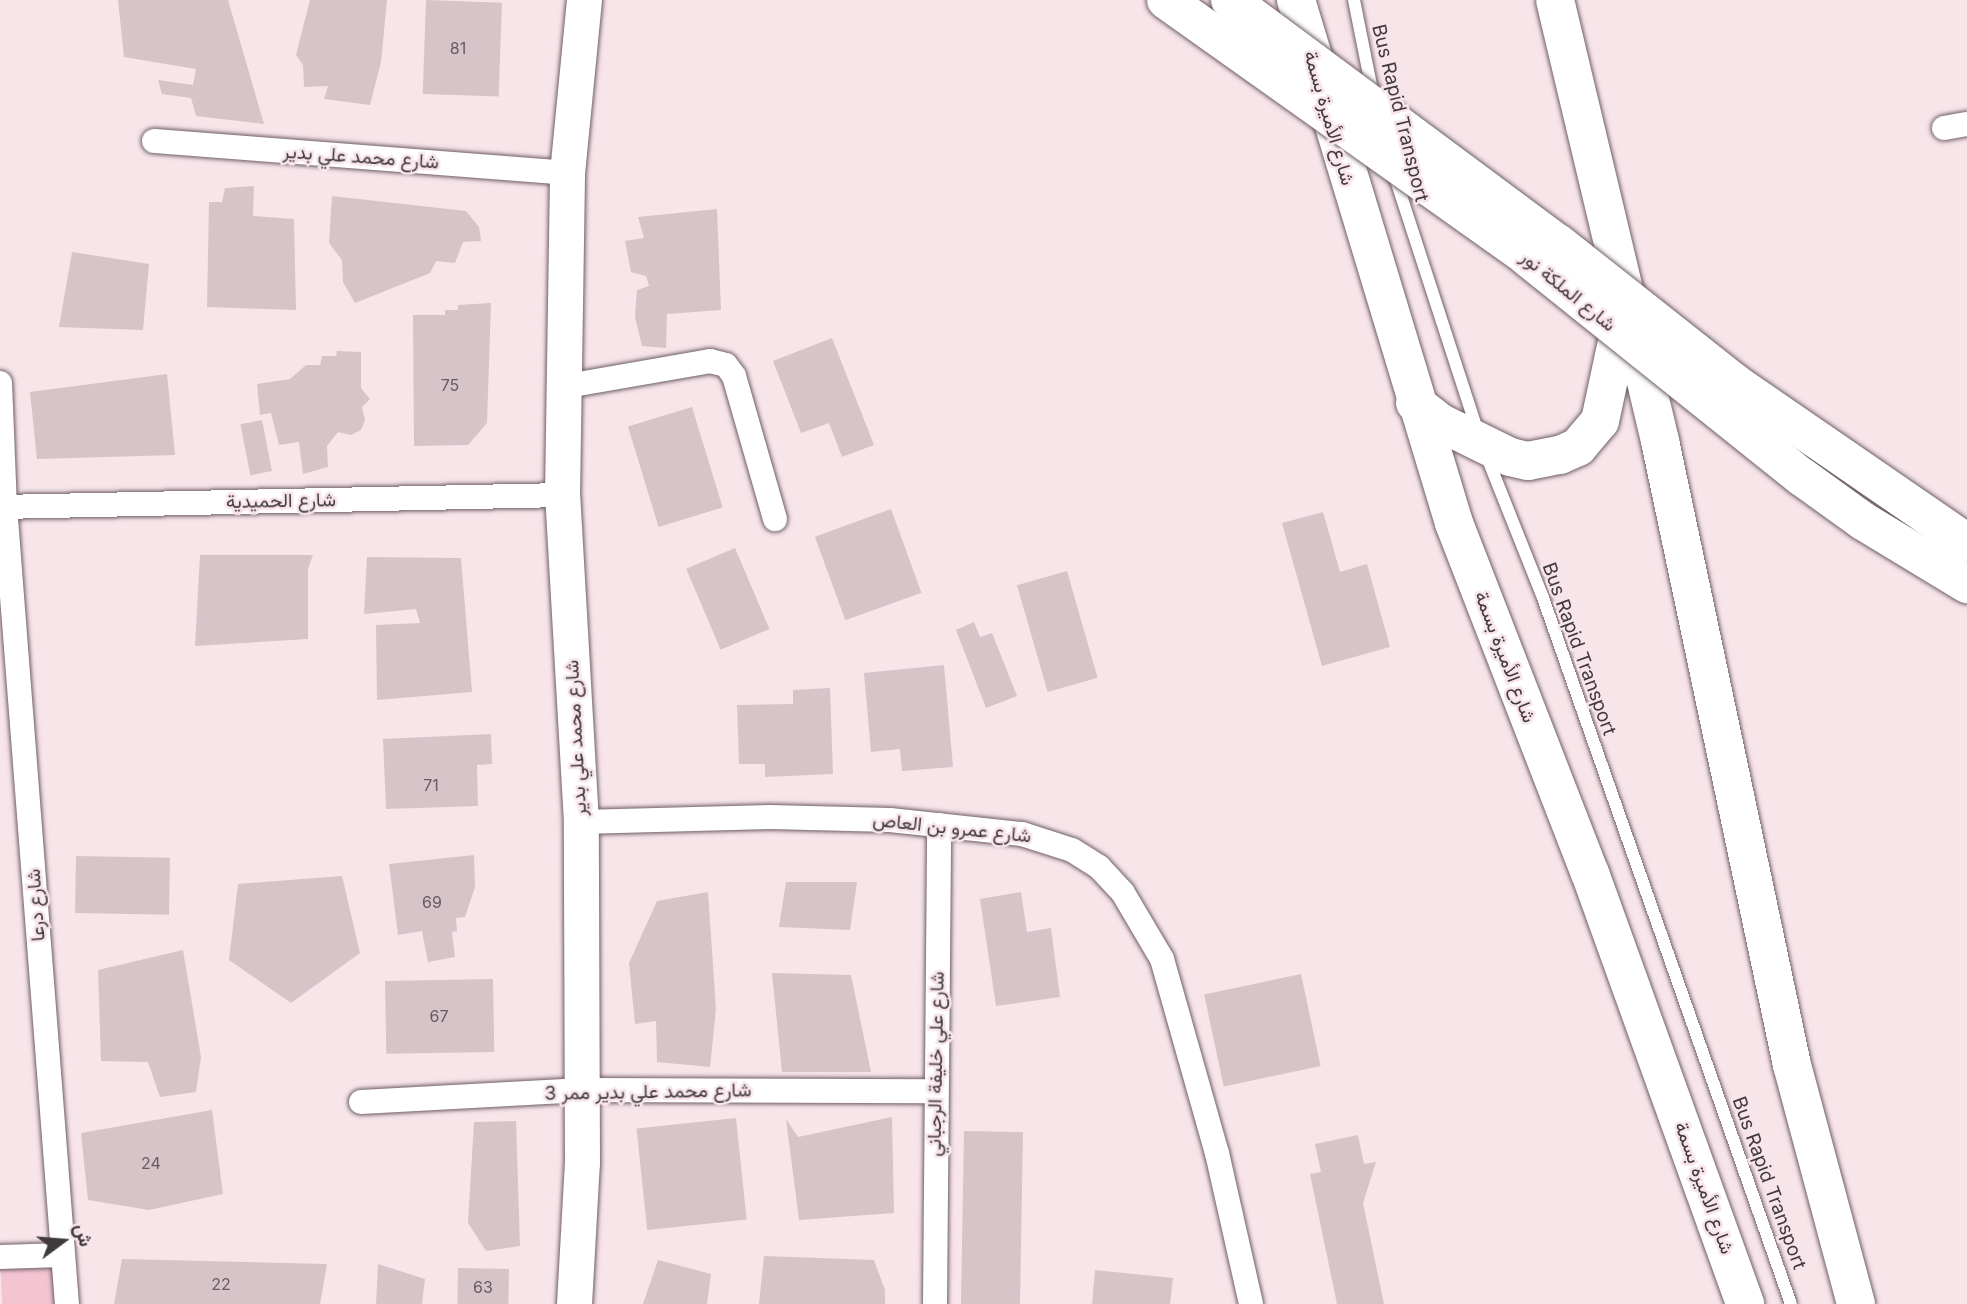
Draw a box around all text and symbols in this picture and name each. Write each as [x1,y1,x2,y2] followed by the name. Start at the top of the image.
[1367,22,1433,204] street label: Bus Rapid Transport
[450,38,466,58] house number: 81
[1299,48,1359,188] street label: شارع الأميرة بسمة
[282,140,440,174] street label: شارع محمد علي بدير
[1516,246,1620,336] street label: شارع الملكة نور
[441,375,459,395] house number: 75
[226,489,336,513] street label: شارع الحميدية
[1537,560,1621,738] street label: Bus Rapid Transport
[1469,588,1541,726] street label: شارع الأميرة بسمة
[561,659,591,817] street label: شارع محمد علي بدير
[423,775,439,795] house number: 71
[872,808,1032,848] street label: شارع عمرو بن العاص
[22,868,50,942] street label: شارع درعا
[422,892,442,912] house number: 69
[923,971,949,1157] street label: شارع علي خليفة الرجباني
[430,1006,448,1026] house number: 67
[544,1079,752,1105] street label: شارع محمد علي بدير ممر 3
[1727,1094,1811,1272] street label: Bus Rapid Transport
[1670,1119,1738,1257] street label: شارع الأميرة بسمة
[141,1153,161,1173] house number: 24
[28,1206,98,1276] north arrow
[69,1221,98,1249] text: ش
[211,1274,231,1294] house number: 22
[473,1277,493,1297] house number: 63

